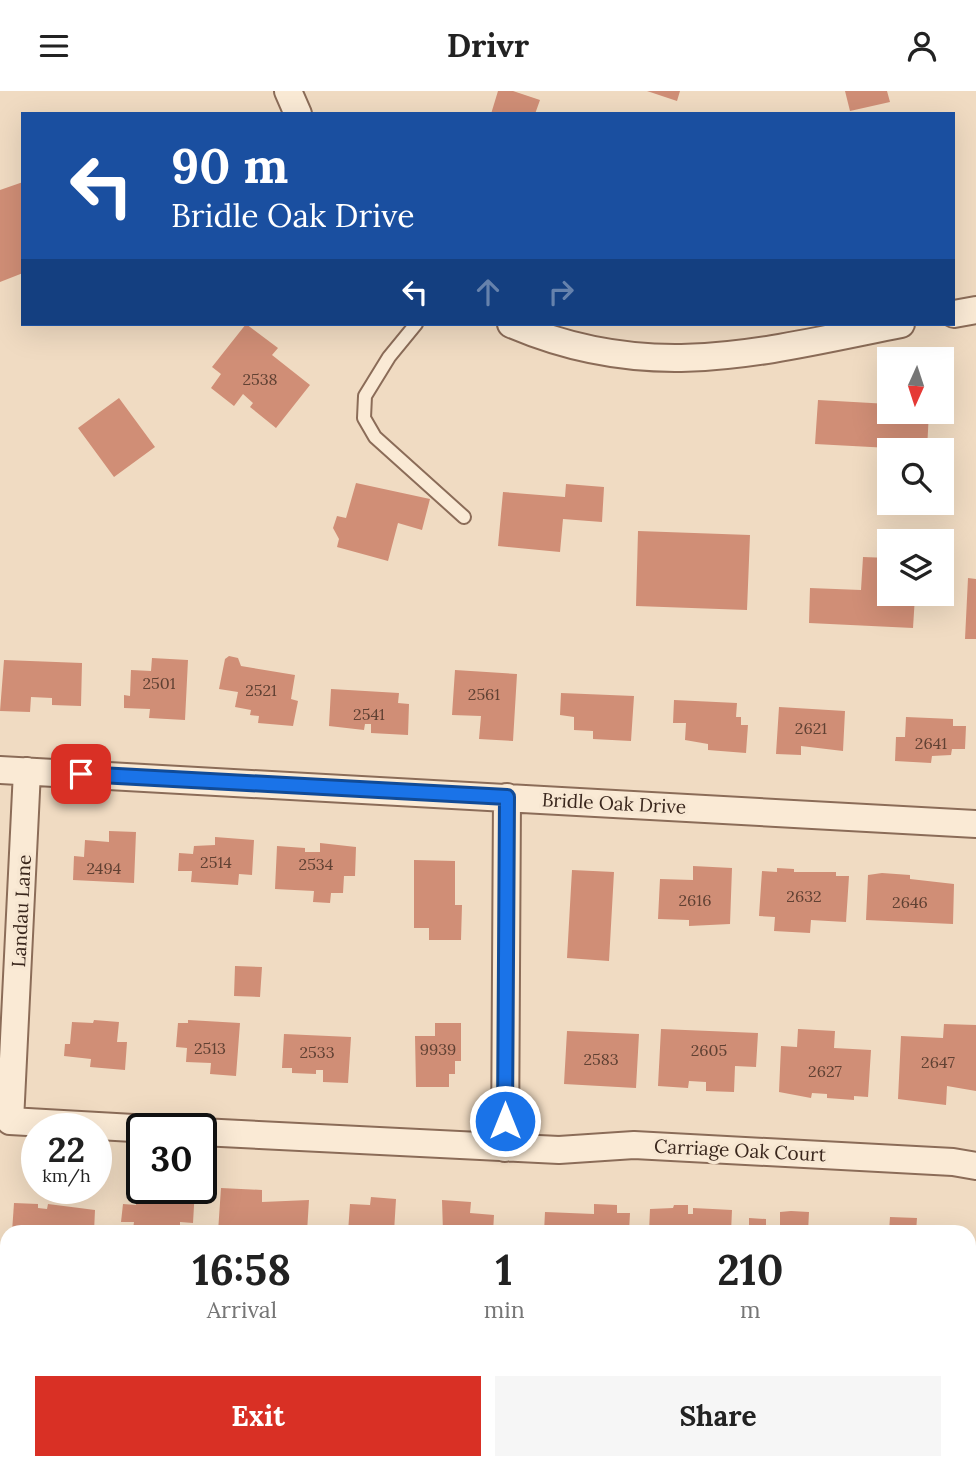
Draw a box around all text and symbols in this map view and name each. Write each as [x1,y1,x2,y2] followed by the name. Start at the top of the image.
[447,25,529,66] text: Drivr
[35,27,73,65] icon: menu
[903,27,941,65] icon: person
[171,134,288,196] text: 90 m
[56,140,147,231] icon: left
[171,195,415,236] text: Bridle Oak Drive
[396,273,434,311] icon: left
[469,273,507,311] icon: ahead
[542,273,580,311] icon: right
[877,347,954,423] north arrow
[877,347,954,606] map controls
[242,369,278,389] house number: 2538
[877,438,954,515] button: search
[877,529,954,606] button: layers
[142,673,176,693] house number: 2501
[245,680,277,700] house number: 2521
[468,684,500,704] house number: 2561
[353,704,385,724] house number: 2541
[795,718,827,738] house number: 2621
[915,733,947,753] house number: 2641
[51,744,111,804] pin
[62,755,100,793] icon: arrive
[541,787,687,819] street label: Bridle Oak Drive
[200,852,232,872] house number: 2514
[6,854,36,968] street label: Landau Lane
[299,854,334,874] house number: 2534
[87,858,122,878] house number: 2494
[786,886,822,906] house number: 2632
[679,890,711,910] house number: 2616
[892,892,928,912] house number: 2646
[194,1038,226,1058] house number: 2513
[420,1039,456,1059] house number: 9939
[691,1040,727,1060] house number: 2605
[299,1042,335,1062] house number: 2533
[583,1049,619,1069] house number: 2583
[921,1052,956,1072] house number: 2647
[808,1061,843,1081] house number: 2627
[468,1084,542,1158] position arrow
[126,1113,217,1204] speed limit sign: 30
[48,1127,85,1172] text: 22
[654,1134,827,1167] street label: Carriage Oak Court
[42,1164,91,1187] text: km/h
[193,1243,291,1297] text: 16:58
[496,1243,513,1297] text: 1
[717,1243,783,1297] text: 210
[207,1295,277,1324] text: Arrival
[484,1295,525,1324] text: min
[740,1295,761,1324] text: m
[35,1376,481,1456] button: Exit
[495,1376,941,1456] button: Share

